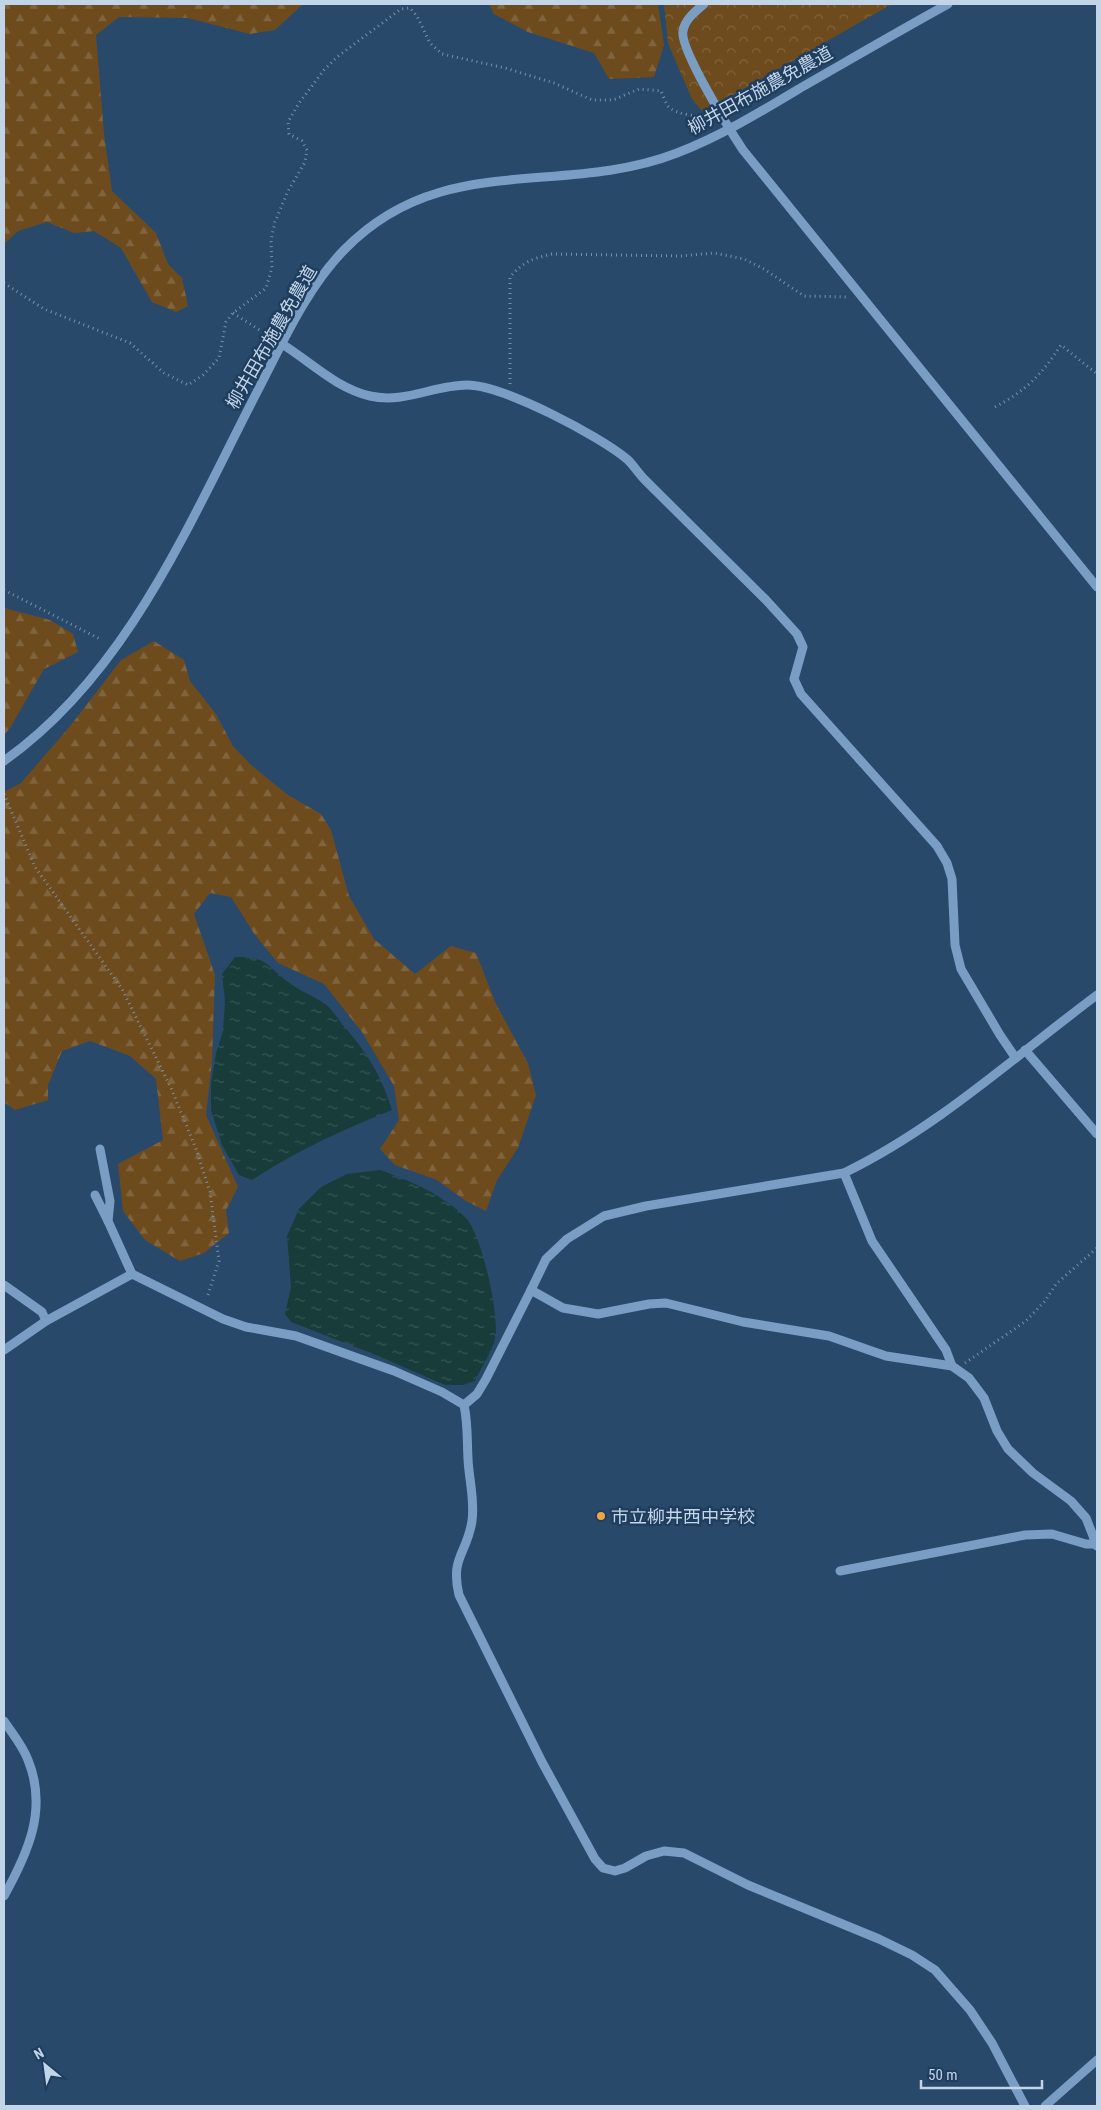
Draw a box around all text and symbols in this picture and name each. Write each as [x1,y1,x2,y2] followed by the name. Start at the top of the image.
[684,42,836,138] street label: 柳井田布施農免農道
[221,262,321,412] street label: 柳井田布施農免農道
[611,1506,755,1527] place label: 市立柳井西中学校
[595,1510,607,1522] marker: 市立柳井西中学校
[20,2040,70,2090] north arrow
[31,2045,46,2063] text: N
[921,2058,1042,2090] scale bar
[928,2066,958,2084] text: 50 m

